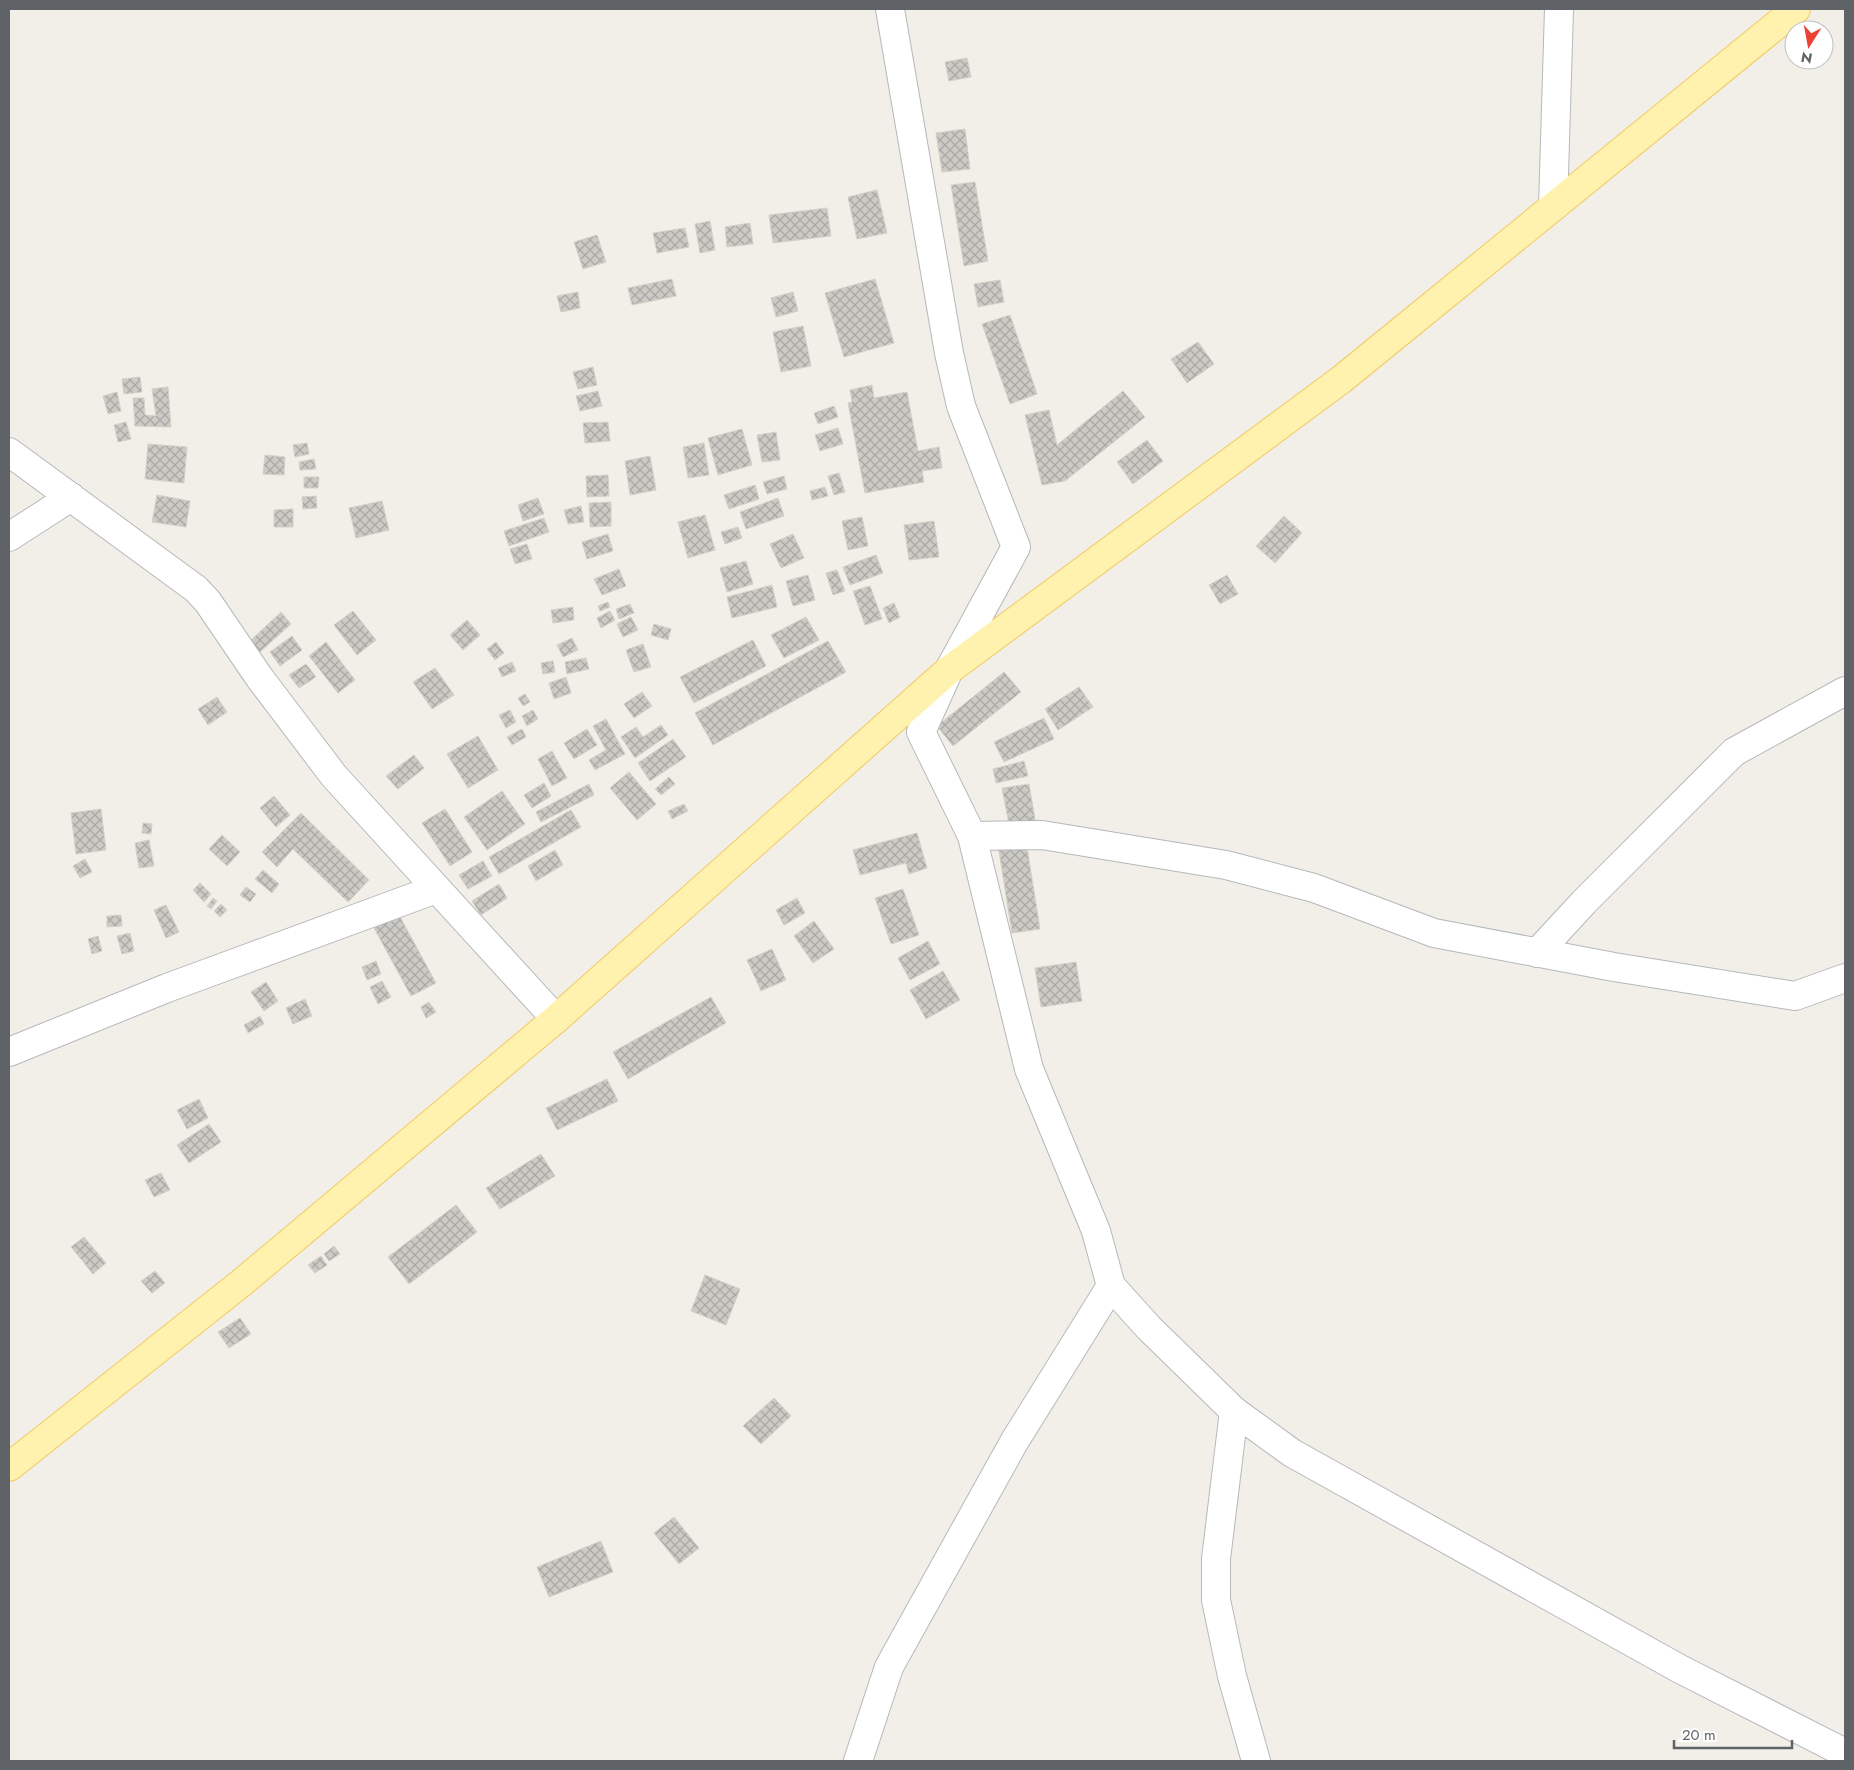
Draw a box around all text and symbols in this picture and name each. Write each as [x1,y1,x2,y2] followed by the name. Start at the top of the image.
[1784,20,1834,70] north arrow
[1799,47,1814,69] text: N
[1674,1718,1792,1750] scale bar
[1682,1724,1716,1746] text: 20 m

